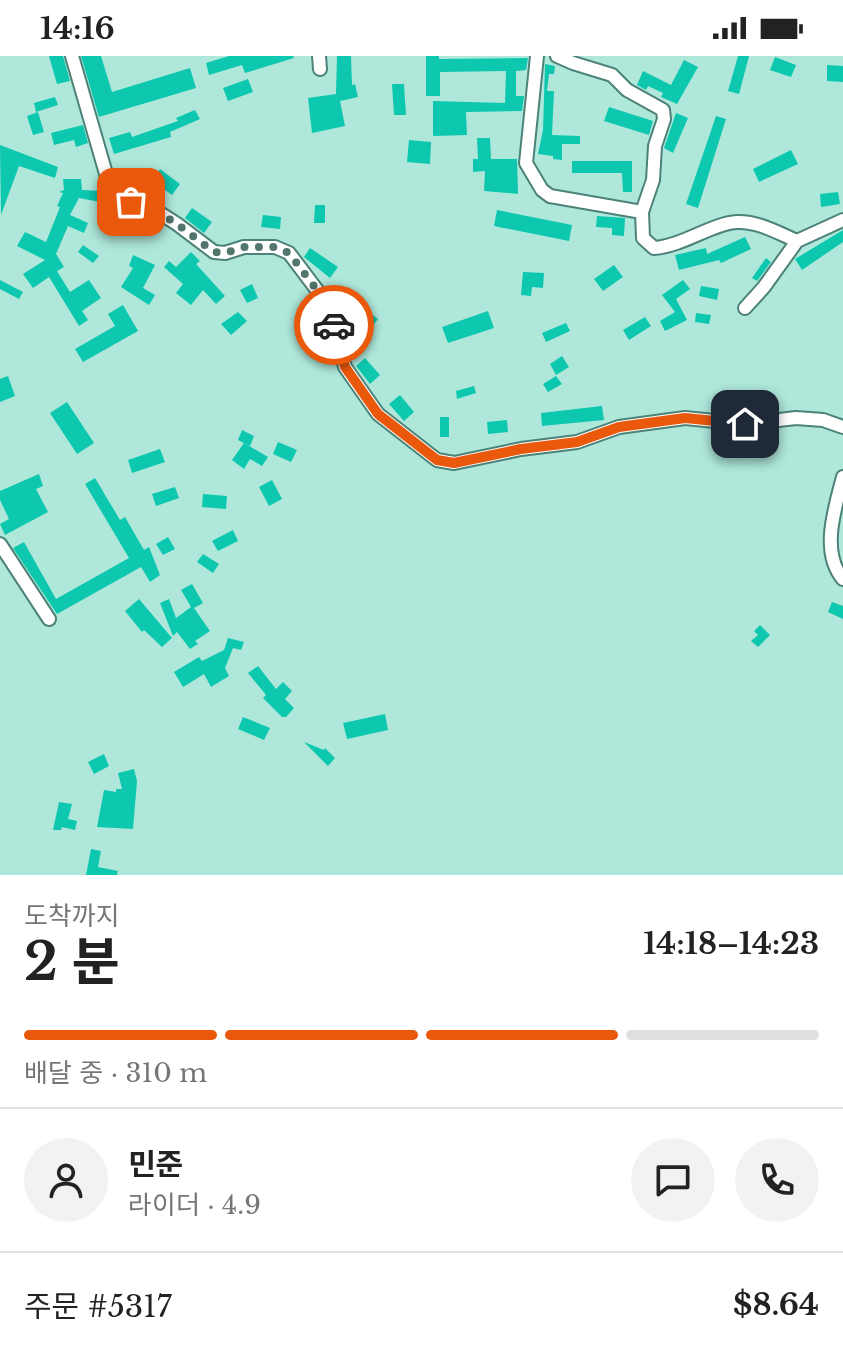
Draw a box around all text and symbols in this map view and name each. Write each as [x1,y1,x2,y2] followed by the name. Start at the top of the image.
[40,10,115,47] text: 14:16
[97,168,165,236] pin
[109,180,153,224] icon: bag
[294,285,374,365] courier
[312,303,356,347] icon: car
[711,390,779,458] pin
[723,402,767,446] icon: home
[24,900,120,932] text: 도착까지
[643,925,819,962] text: 14:18–14:23
[24,930,120,994] text: 2 분
[24,1057,207,1089] text: 배달 중 · 310 m
[24,1138,108,1222] button: person
[631,1138,715,1222] button: chat
[735,1138,819,1222] button: phone
[128,1146,183,1183] text: 민준
[128,1189,261,1221] text: 라이더 · 4.9
[733,1286,819,1323] text: $8.64
[24,1288,172,1325] text: 주문 #5317

